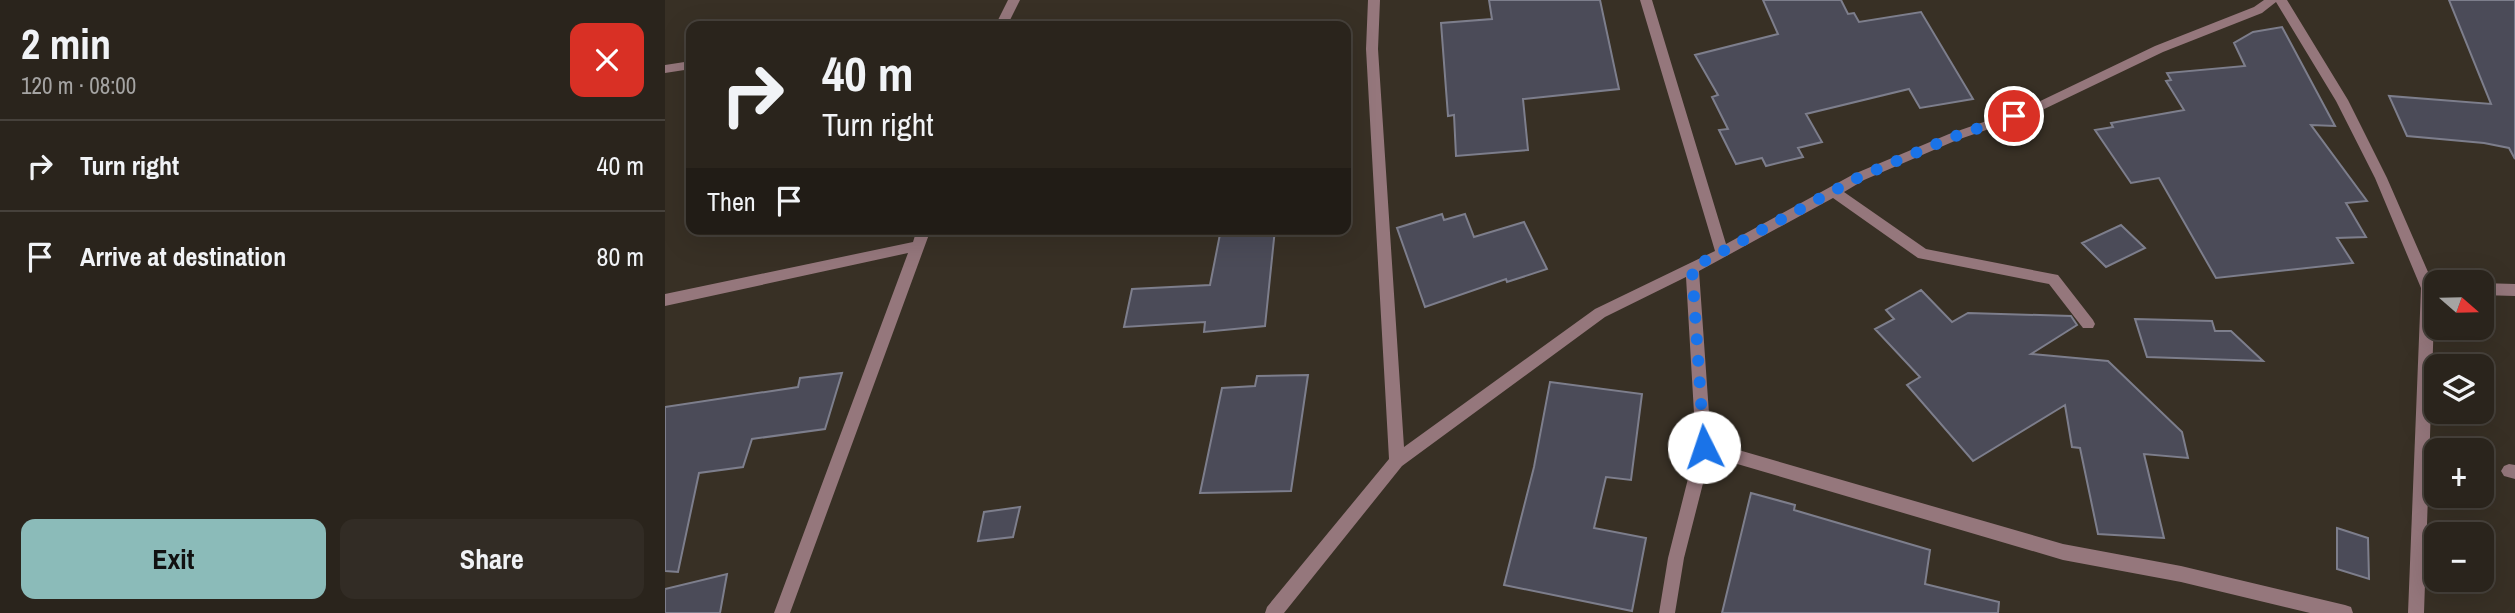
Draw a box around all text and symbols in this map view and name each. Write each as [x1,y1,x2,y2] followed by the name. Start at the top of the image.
[21,16,111,72] text: 2 min
[570,23,644,97] button: close
[822,40,914,106] text: 40 m
[707,49,798,140] icon: right
[21,70,136,101] text: 120 m · 08:00
[1984,86,2044,146] pin
[1995,97,2033,135] icon: arrive
[822,103,934,146] text: Turn right
[21,147,59,185] icon: right
[80,148,179,183] text: Turn right
[597,148,644,183] text: 40 m
[770,182,808,220] icon: arrive
[707,184,756,219] text: Then
[21,238,59,276] icon: arrive
[80,239,286,274] text: Arrive at destination
[597,239,644,274] text: 80 m
[2424,270,2494,340] north arrow
[2424,270,2494,592] map controls
[2424,354,2494,424] button: layers
[1667,410,1741,484] position arrow
[2424,438,2494,508] button: +
[21,519,326,599] button: Exit
[340,519,644,599] button: Share
[2424,522,2494,592] button: −

